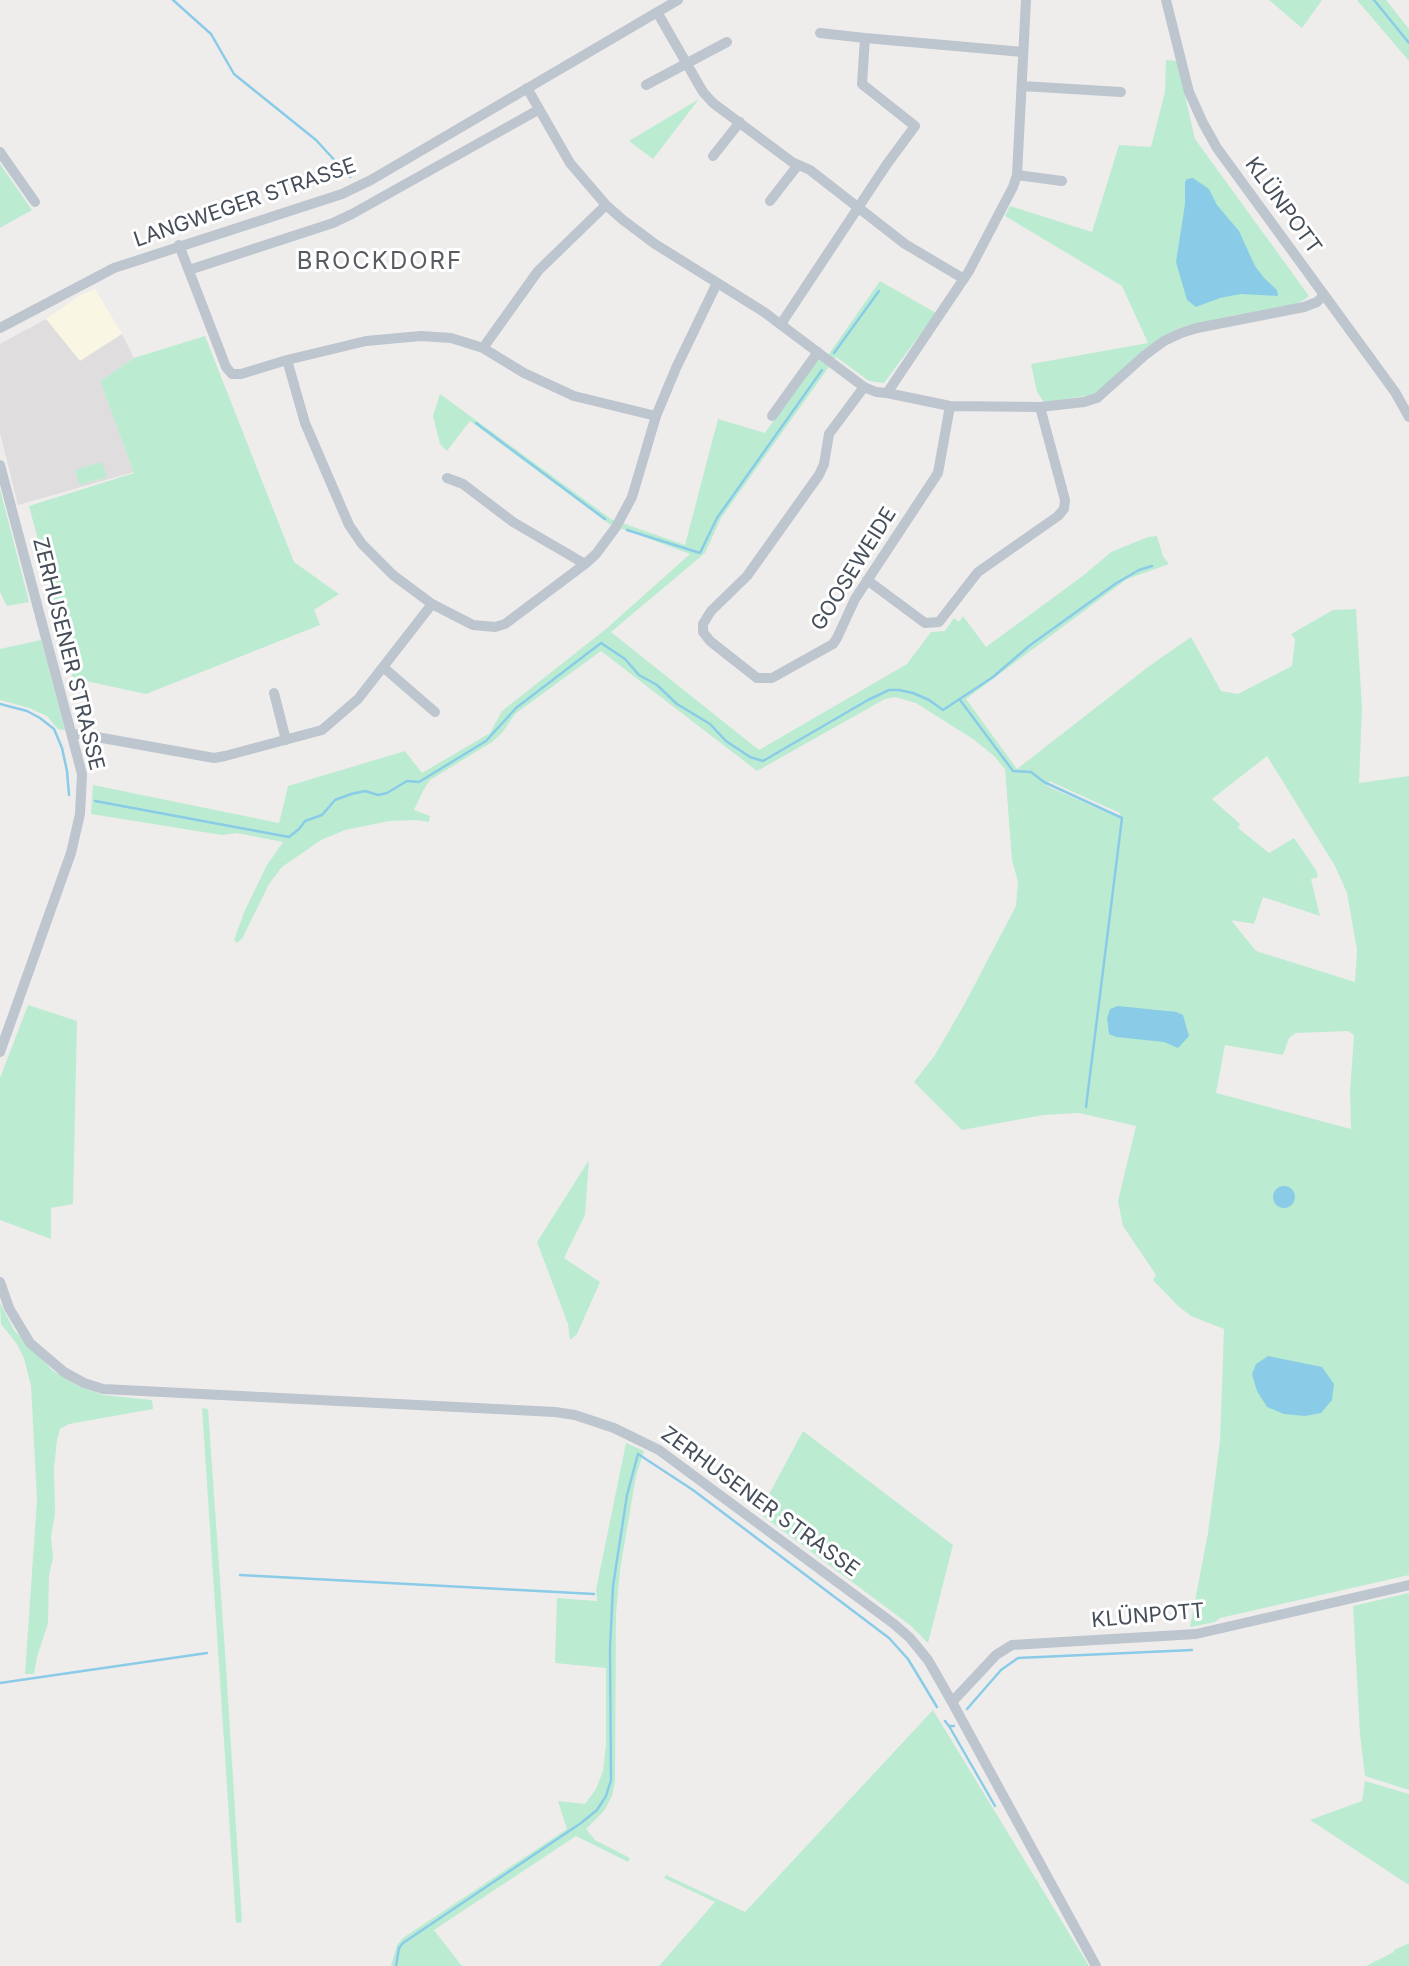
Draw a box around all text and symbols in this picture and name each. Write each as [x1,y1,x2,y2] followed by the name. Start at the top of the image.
[131,153,359,253] street label: LANGWEGER STRASSE
[1239,153,1327,259] street label: KLÜNPOTT
[298,248,462,276] district label: BROCKDORF
[806,503,902,635] street label: GOOSEWEIDE
[27,535,109,773] street label: ZERHUSENER STRASSE
[656,1422,864,1582] street label: ZERHUSENER STRASSE
[1090,1599,1206,1633] street label: KLÜNPOTT

